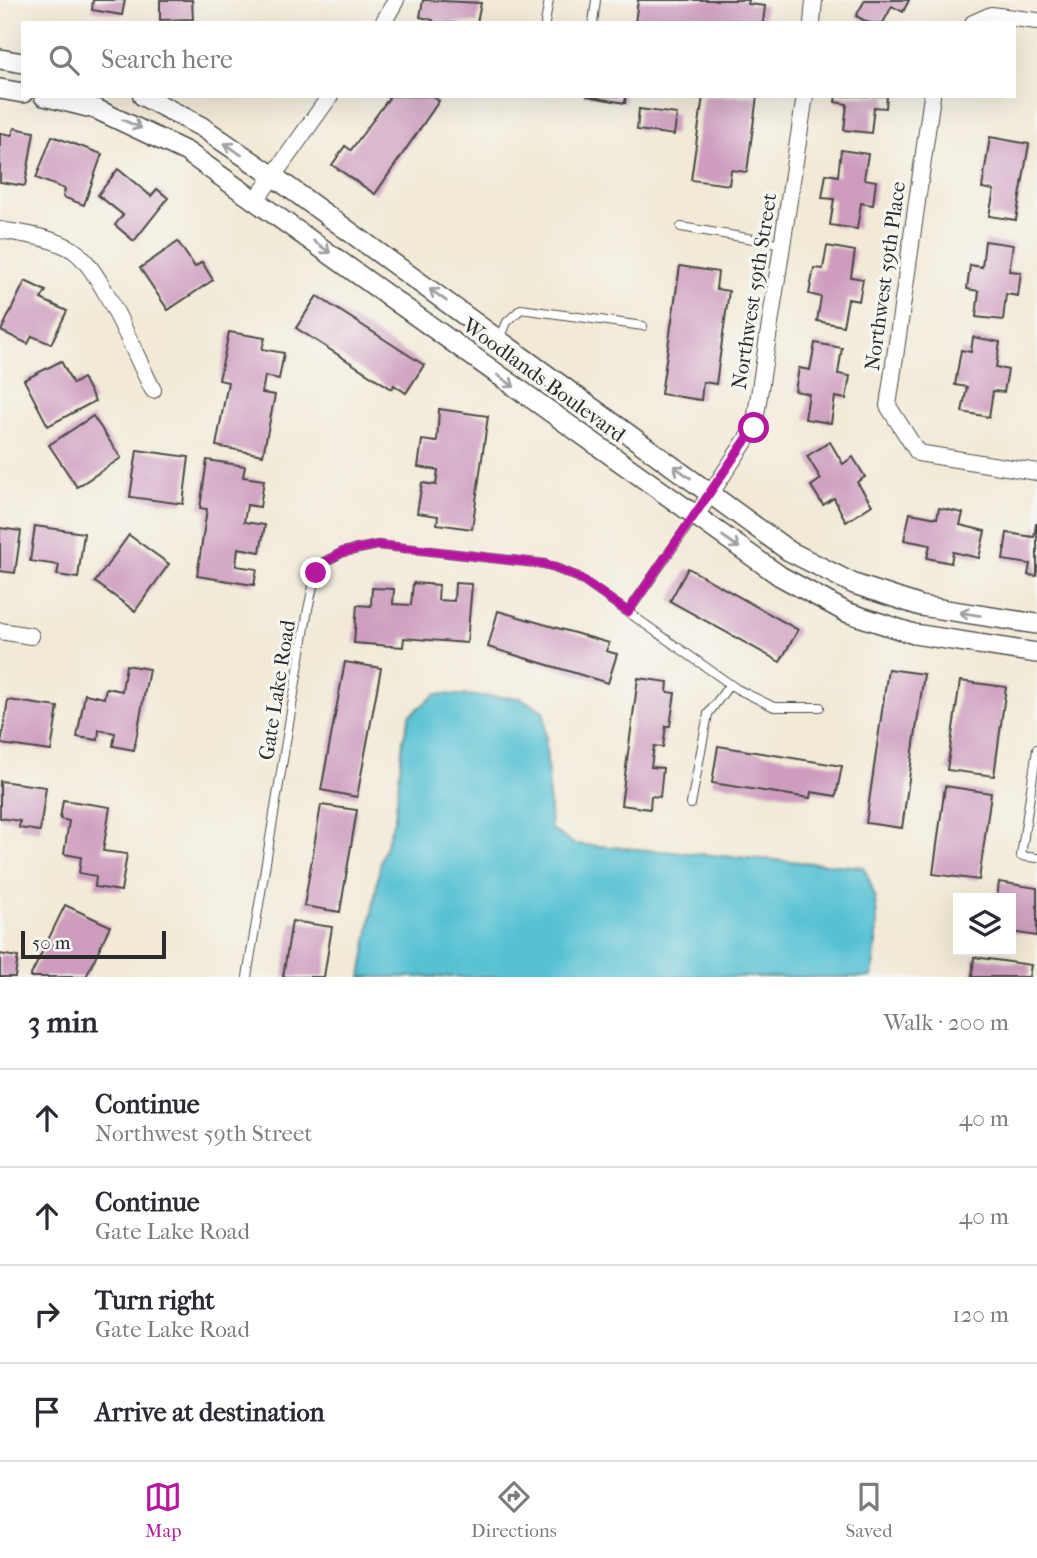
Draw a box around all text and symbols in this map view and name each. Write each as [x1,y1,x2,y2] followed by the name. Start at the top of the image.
[21,21,1016,98] search box
[45,41,83,79] icon: search
[101,44,233,75] text: Search here
[121,118,142,131] one-way arrow
[224,142,243,156] one-way arrow
[860,180,910,372] street label: Northwest 59th Place
[727,191,781,391] street label: Northwest 59th Street
[312,240,331,254] one-way arrow
[429,288,448,303] one-way arrow
[457,312,630,447] street label: Woodlands Boulevard
[497,373,515,388] one-way arrow
[738,412,769,443] route start
[673,465,692,479] one-way arrow
[721,535,740,549] one-way arrow
[300,557,331,588] route end
[959,607,981,620] one-way arrow
[254,618,300,762] street label: Gate Lake Road
[953,893,1016,956] map controls
[953,893,1016,956] button: layers
[21,928,166,960] scale bar
[32,932,71,954] text: 50 m
[28,1005,98,1040] text: 3 min
[883,1009,1009,1036] text: Walk · 200 m
[95,1089,200,1120] text: Continue
[28,1099,66,1137] icon: ahead
[959,1105,1009,1132] text: 40 m
[95,1120,313,1147] text: Northwest 59th Street
[95,1187,200,1218] text: Continue
[28,1197,66,1235] icon: ahead
[959,1203,1009,1230] text: 40 m
[95,1218,250,1245] text: Gate Lake Road
[95,1285,215,1316] text: Turn right
[28,1295,66,1333] icon: right
[952,1301,1009,1328] text: 120 m
[95,1316,250,1343] text: Gate Lake Road
[28,1393,66,1431] icon: arrive
[95,1397,325,1428] text: Arrive at destination
[144,1478,182,1542] tab: Map
[471,1478,557,1542] tab: Directions
[845,1478,893,1542] tab: Saved

